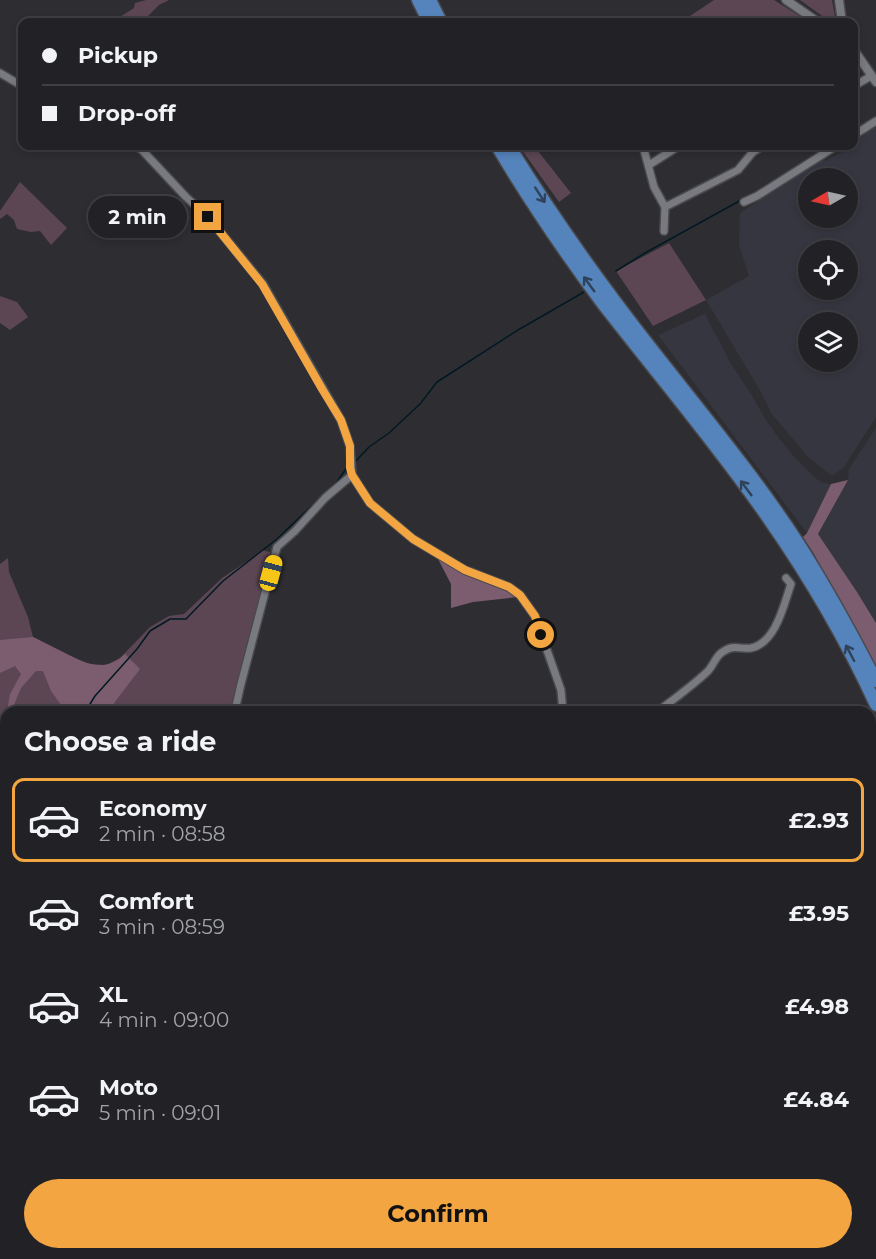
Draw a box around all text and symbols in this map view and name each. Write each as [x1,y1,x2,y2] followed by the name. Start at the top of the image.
[78,42,158,69] text: Pickup
[78,100,176,127] text: Drop-off
[798,168,858,228] north arrow
[798,168,858,372] map controls
[535,186,547,203] one-way arrow
[88,196,187,238] callout: 2 min
[194,203,221,230] route end
[108,205,167,229] text: 2 min
[798,240,858,300] button: locate
[583,276,595,292] one-way arrow
[798,312,858,372] button: layers
[740,481,752,497] one-way arrow
[258,553,284,593] car
[527,621,554,648] route start
[844,645,856,662] one-way arrow
[24,725,216,758] text: Choose a ride
[27,793,81,847] icon: car
[99,795,207,822] text: Economy
[789,807,849,834] text: £2.93
[99,822,226,846] text: 2 min · 08:58
[27,886,81,940] icon: car
[99,888,194,915] text: Comfort
[789,900,849,927] text: £3.95
[99,915,225,939] text: 3 min · 08:59
[27,979,81,1033] icon: car
[99,981,128,1008] text: XL
[785,993,849,1020] text: £4.98
[99,1008,229,1032] text: 4 min · 09:00
[27,1072,81,1126] icon: car
[99,1074,158,1101] text: Moto
[784,1086,849,1113] text: £4.84
[99,1101,221,1125] text: 5 min · 09:01
[24,1179,852,1248] button: Confirm

